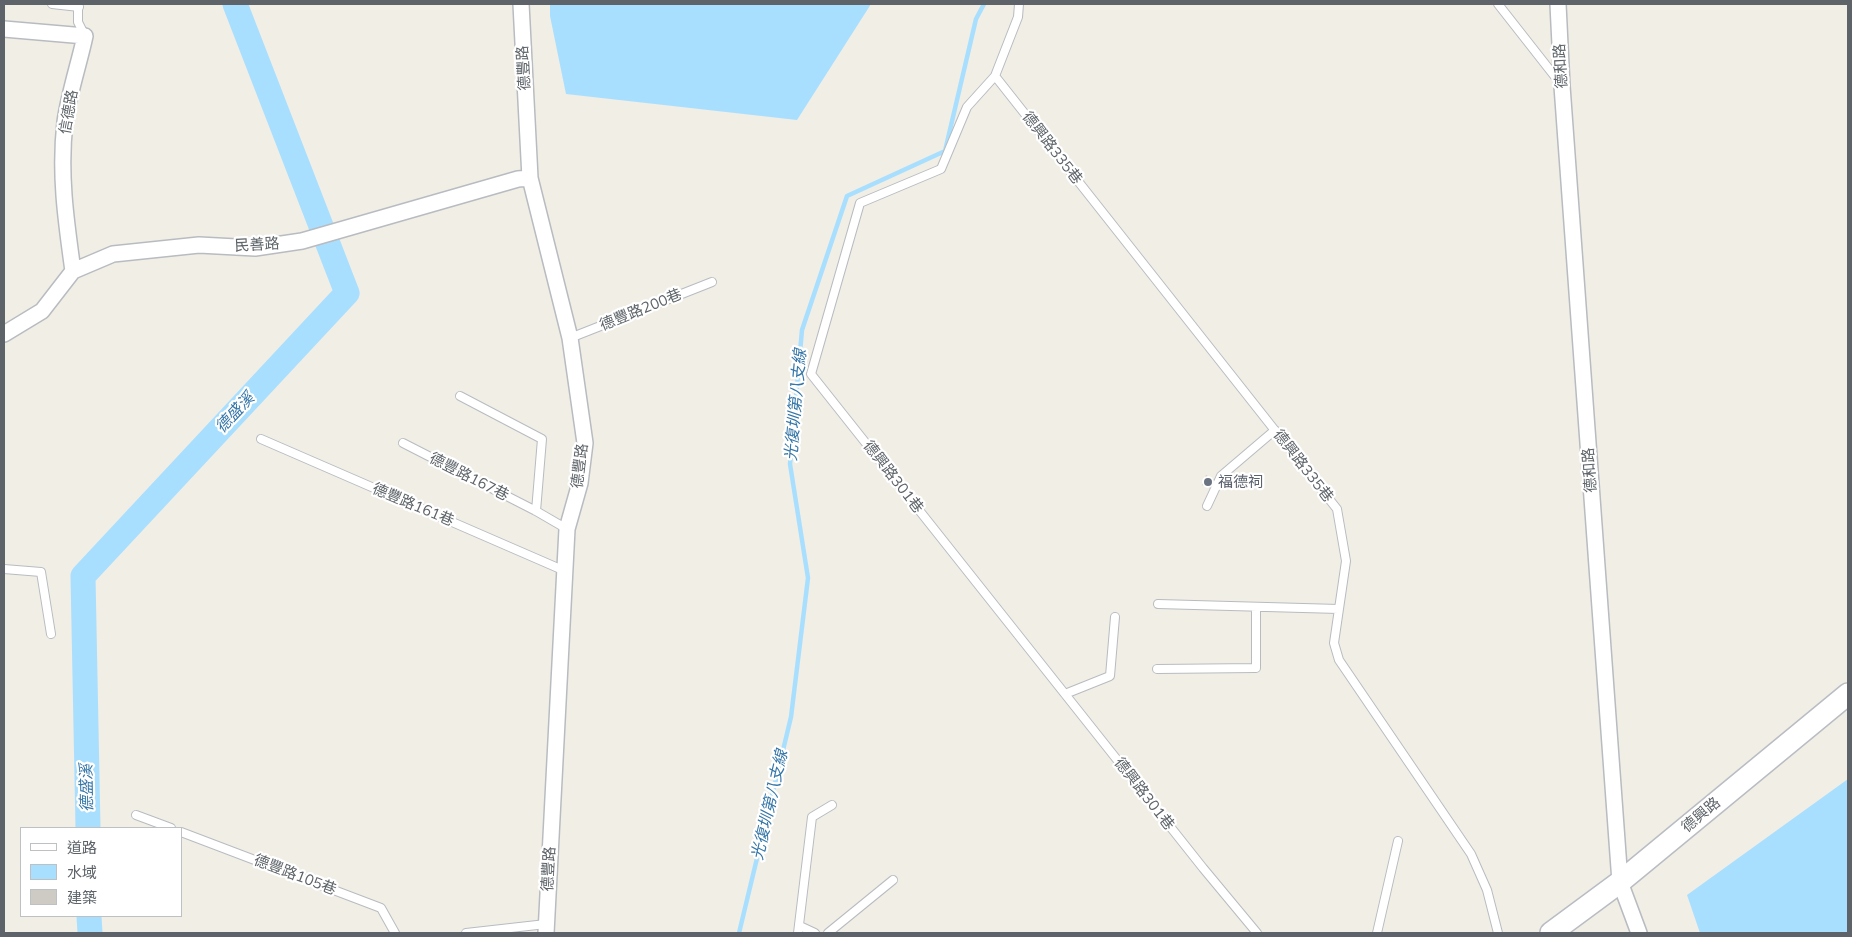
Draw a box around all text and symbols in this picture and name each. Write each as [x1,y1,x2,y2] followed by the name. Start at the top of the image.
[1551,43,1571,89] street label: 德和路
[514,45,534,91] street label: 德豐路
[56,88,82,136] street label: 信德路
[1018,108,1086,188] street label: 德興路335巷
[234,235,280,255] street label: 民善路
[597,285,685,335] street label: 德豐路200巷
[782,348,810,462] water label: 光復圳第八支線
[212,389,258,437] water label: 德盛溪
[1269,426,1337,506] street label: 德興路335巷
[859,437,927,517] street label: 德興路301巷
[568,443,592,489] street label: 德豐路
[1579,447,1601,493] street label: 德和路
[426,449,512,505] street label: 德豐路167巷
[1218,473,1263,491] place label: 福德祠
[1202,476,1214,488] marker: 福德祠
[369,480,457,530] street label: 德豐路161巷
[748,748,792,862] water label: 光復圳第八支線
[1110,754,1178,834] street label: 德興路301巷
[77,764,97,812] water label: 德盛溪
[1678,794,1724,836] street label: 德興路
[20,827,182,917] legend
[67,838,97,857] text: 道路
[539,846,559,892] street label: 德豐路
[251,851,339,899] street label: 德豐路105巷
[67,863,97,882] text: 水域
[67,888,97,907] text: 建築

